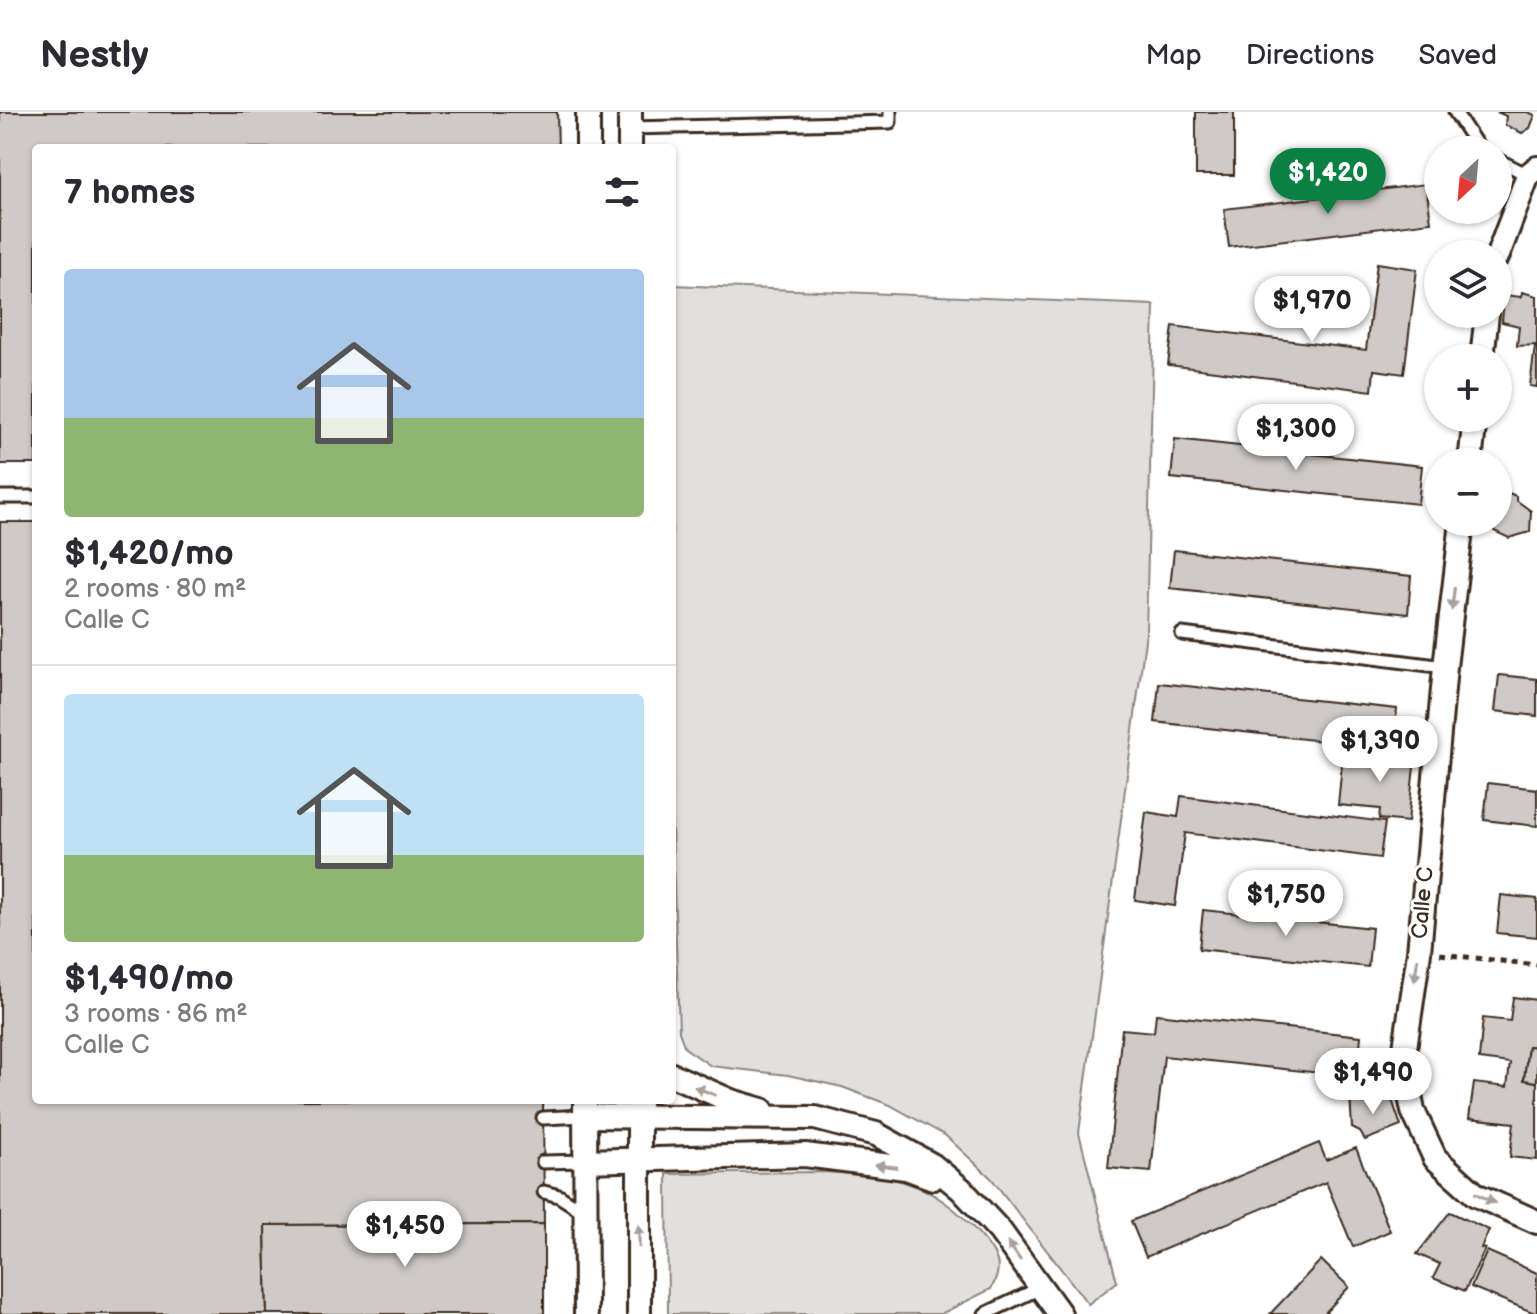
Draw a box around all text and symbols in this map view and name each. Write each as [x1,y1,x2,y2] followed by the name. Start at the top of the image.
[40,33,149,78] text: Nestly
[1145,39,1202,72] text: Map
[1246,39,1374,72] text: Directions
[1418,39,1497,72] text: Saved
[1424,136,1512,224] north arrow
[1424,136,1512,536] map controls
[1263,148,1393,216] pin: $1,420
[1288,158,1368,189] text: $1,420
[600,170,644,214] icon: filters
[64,172,195,213] text: 7 homes
[1424,240,1512,328] button: layers
[1247,276,1377,344] pin: $1,970
[1272,286,1352,317] text: $1,970
[282,321,426,465] icon: home
[1424,344,1512,432] button: +
[1231,404,1361,472] pin: $1,300
[1255,414,1337,445] text: $1,300
[1424,448,1512,536] button: −
[64,533,234,574] text: $1,420/mo
[64,574,246,605] text: 2 rooms · 80 m²
[1447,587,1460,612] one-way arrow
[64,605,150,636] text: Calle C
[1315,716,1445,784] pin: $1,390
[1340,726,1420,757] text: $1,390
[282,746,426,890] icon: home
[1406,866,1440,940] street label: Calle C
[1221,870,1351,938] pin: $1,750
[1246,880,1326,911] text: $1,750
[1409,957,1422,982] one-way arrow
[64,958,234,999] text: $1,490/mo
[64,999,248,1030] text: 3 rooms · 86 m²
[64,1030,150,1061] text: Calle C
[1308,1048,1438,1116] pin: $1,490
[1333,1058,1413,1089] text: $1,490
[693,1084,717,1097] one-way arrow
[873,1159,898,1172] one-way arrow
[1474,1192,1497,1205] one-way arrow
[340,1201,470,1269] pin: $1,450
[365,1211,445,1242] text: $1,450
[633,1223,645,1248] one-way arrow
[1006,1240,1022,1262] one-way arrow

